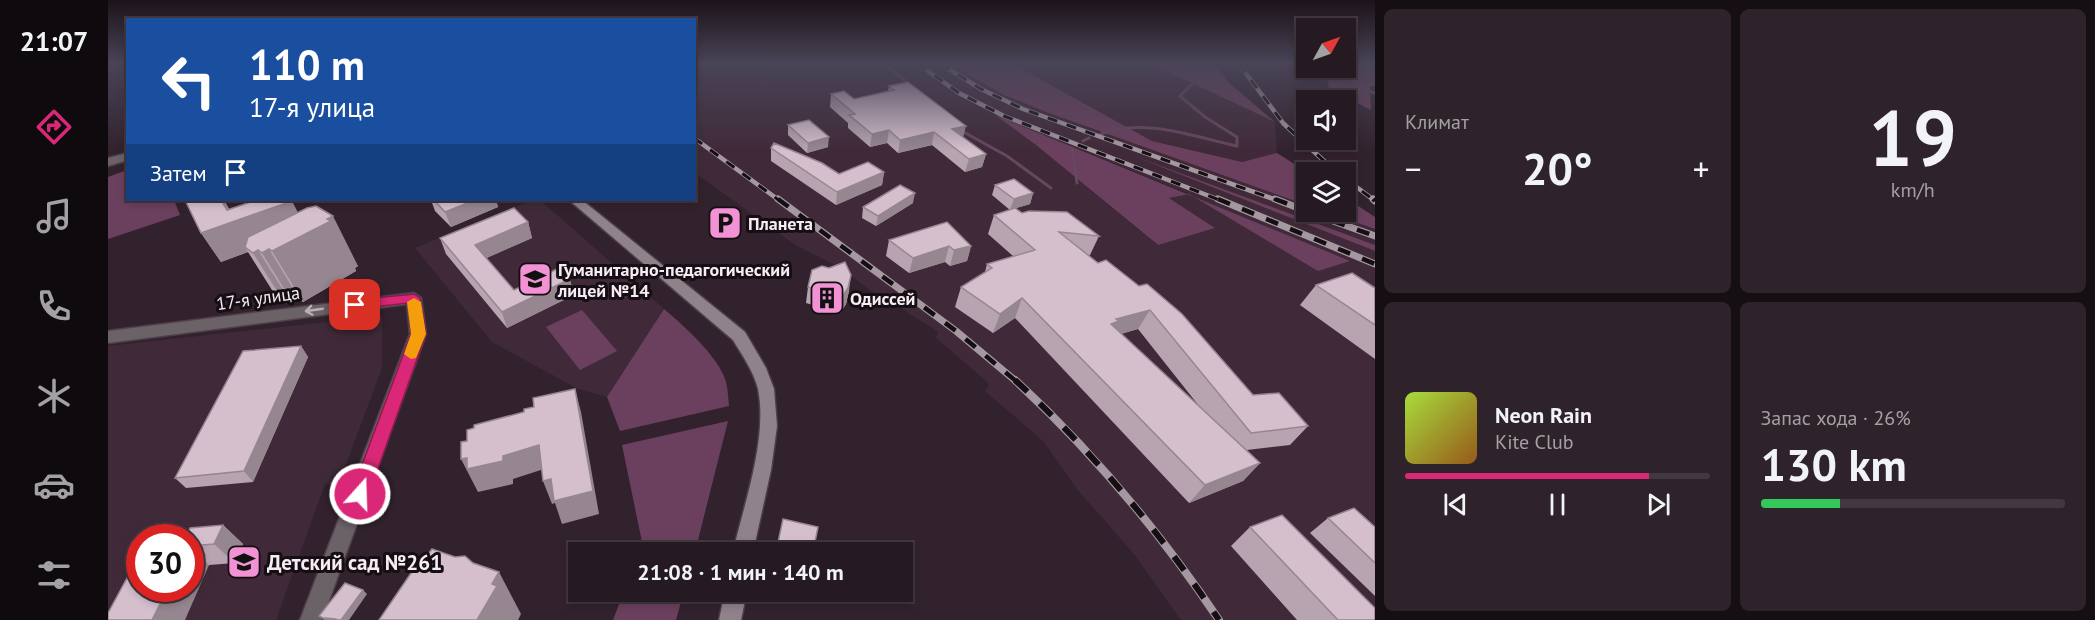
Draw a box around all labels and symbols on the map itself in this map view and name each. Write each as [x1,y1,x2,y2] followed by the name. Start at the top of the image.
[1296,18,1356,78] north arrow
[707,205,743,241] parking icon: Планета
[748,212,813,235] place label: Планета
[557,258,790,302] place label: Гуманитарно-педагогический лицей №14
[517,261,553,297] school or university icon: Гуманитарно-педагогический лицей №14
[329,279,380,330] pin
[809,280,845,316] building icon: Одиссей
[215,281,301,315] street label: 17-я улица
[850,287,915,310] place label: Одиссей
[304,304,324,315] one-way arrow
[328,462,392,526] position arrow
[126,524,204,602] speed limit sign: 30
[226,544,262,580] school or university icon: Детский сад №261
[267,549,442,576] place label: Детский сад №261

